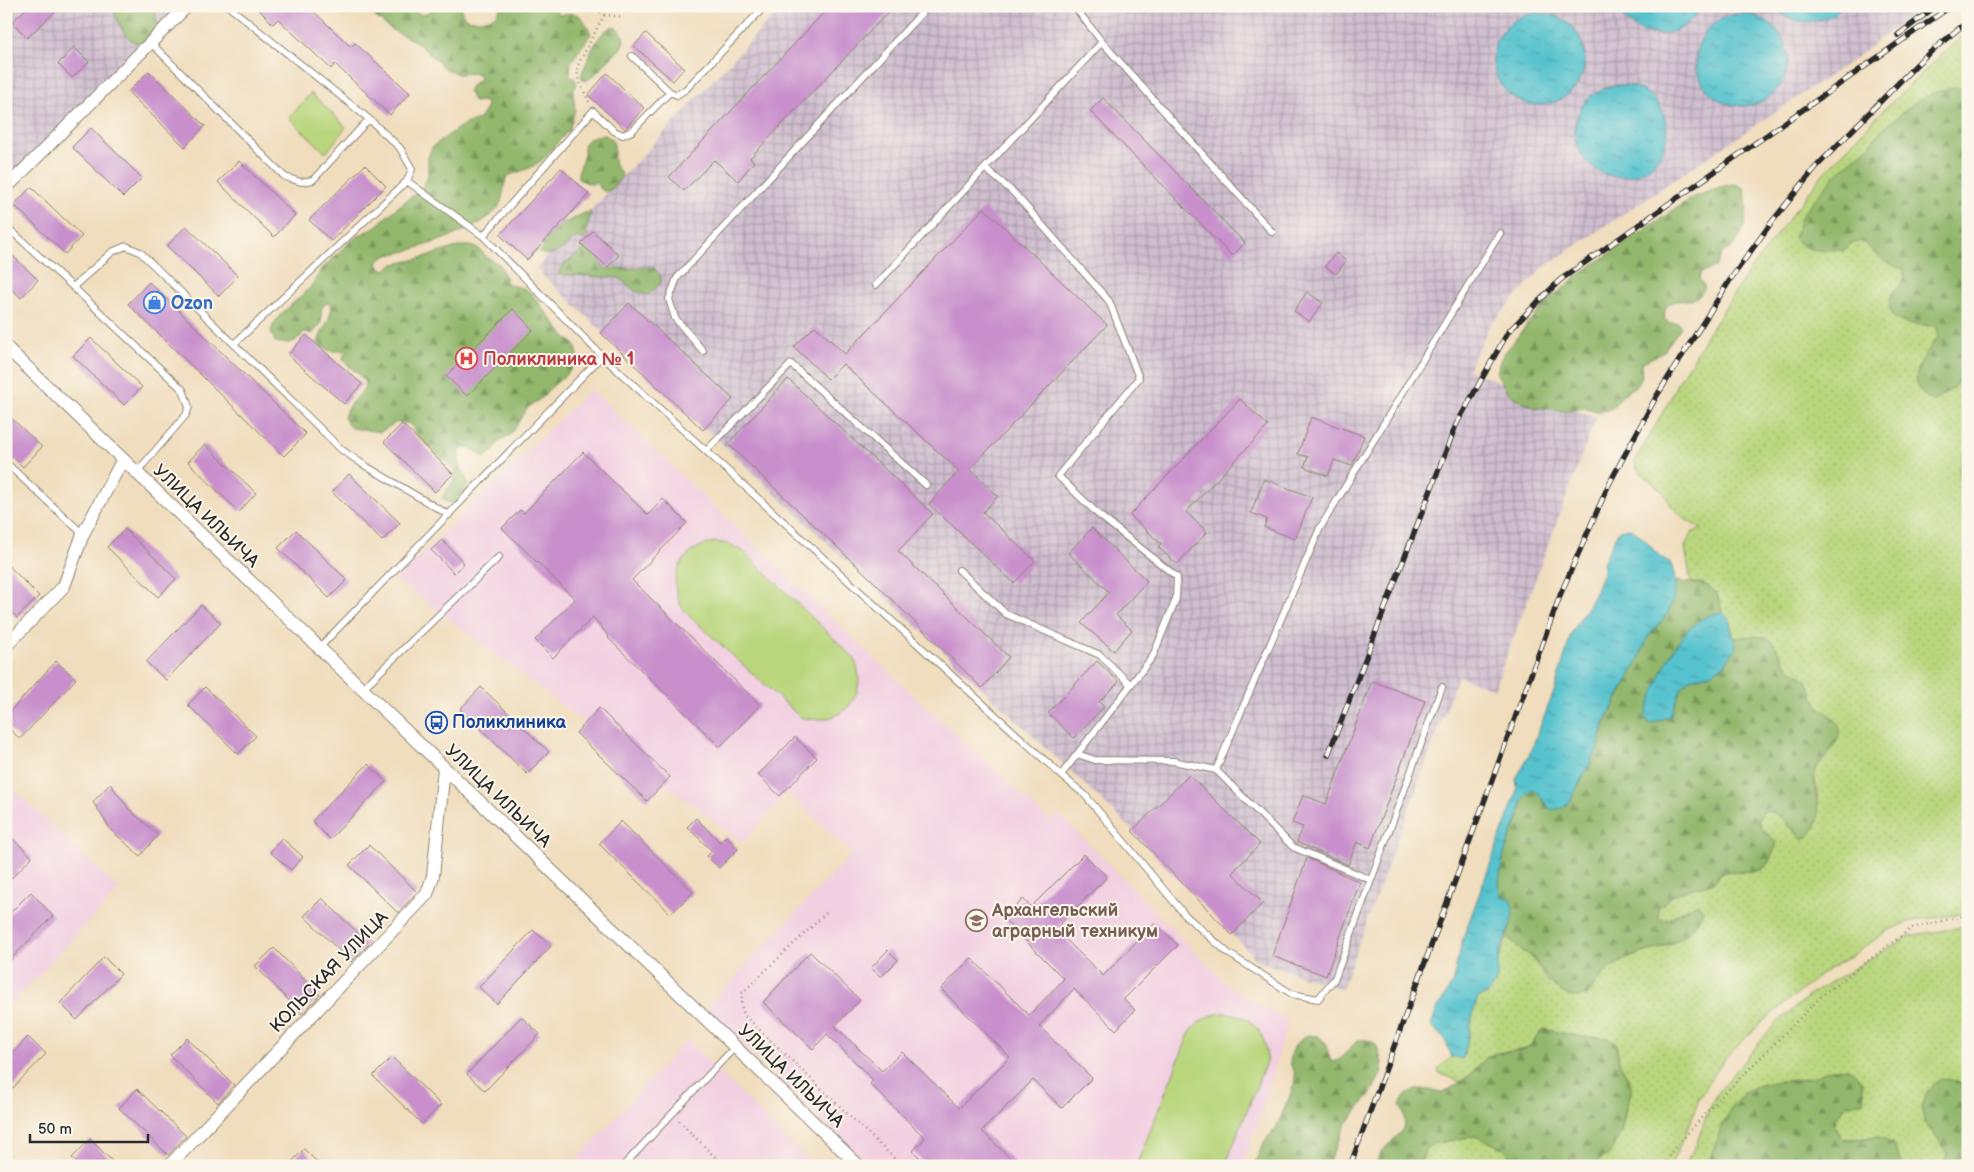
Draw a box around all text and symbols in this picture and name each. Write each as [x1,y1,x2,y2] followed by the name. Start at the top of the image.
[143,291,167,315] shop icon: Ozon
[171,293,213,314] place label: Ozon
[455,347,479,371] hospital icon: Поликлиника № 1
[483,349,634,370] place label: Поликлиника № 1
[149,460,263,572] street label: УЛИЦА ИЛЬИЧА
[424,710,448,734] bus stop icon: Поликлиника
[452,712,567,733] place label: Поликлиника
[441,740,555,852] street label: УЛИЦА ИЛЬИЧА
[991,900,1158,942] place label: Архангельский аграрный техникум
[266,907,392,1037] street label: КОЛЬСКАЯ УЛИЦА
[964,908,988,932] school or university icon: Архангельский аграрный техникум
[734,1020,848,1132] street label: УЛИЦА ИЛЬИЧА
[30,1112,148,1144] scale bar
[38,1120,72,1139] text: 50 m

